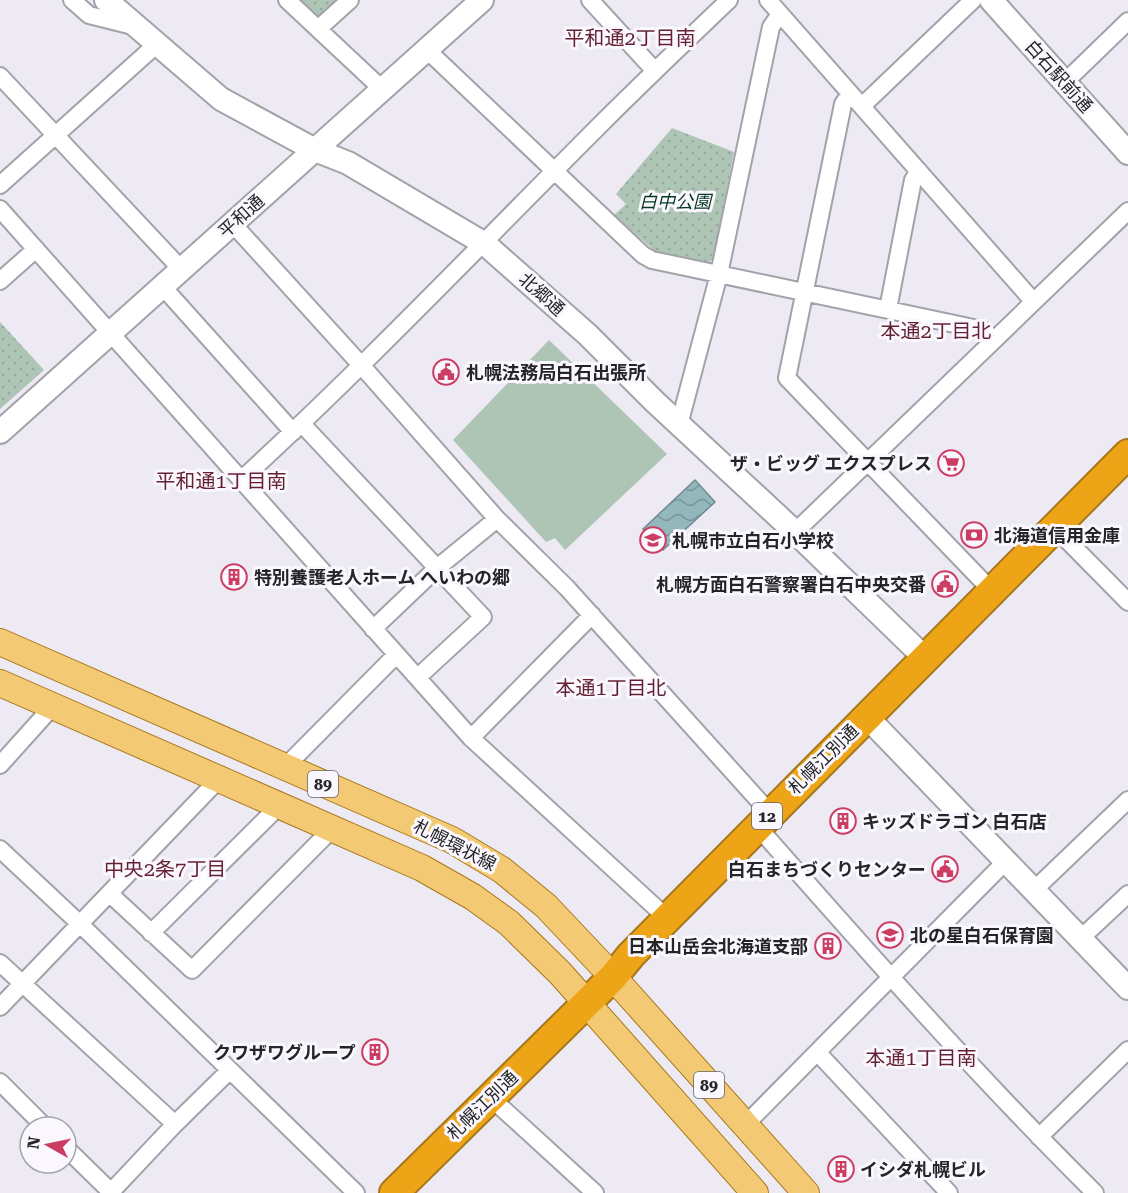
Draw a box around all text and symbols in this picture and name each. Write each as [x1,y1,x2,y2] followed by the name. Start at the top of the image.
[564,26,696,50] district label: 平和通2丁目南
[1021,36,1097,116] street label: 白石駅前通
[214,190,268,242] street label: 平和通
[639,191,714,212] park label: 白中公園
[515,268,569,320] street label: 北郷通
[880,319,992,343] district label: 本通2丁目北
[431,357,461,387] public building icon: 札幌法務局白石出張所
[466,362,646,383] place label: 札幌法務局白石出張所
[936,448,966,478] supermarket icon: ザ・ビッグ エクスプレス
[730,453,932,474] place label: ザ・ビッグ エクスプレス
[155,469,287,493] district label: 平和通1丁目南
[959,520,989,550] bank icon: 北海道信用金庫
[638,525,668,555] school or university icon: 札幌市立白石小学校
[994,525,1120,546] place label: 北海道信用金庫
[672,530,834,551] place label: 札幌市立白石小学校
[219,562,249,592] building icon: 特別養護老人ホーム へいわの郷
[254,567,510,588] place label: 特別養護老人ホーム へいわの郷
[930,569,960,599] public building icon: 札幌方面白石警察署白石中央交番
[656,574,926,595] place label: 札幌方面白石警察署白石中央交番
[555,676,667,700] district label: 本通1丁目北
[784,720,862,798] street label: 札幌江別通
[308,771,338,797] road number: 89
[752,803,782,829] road number: 12
[828,806,858,836] building icon: キッズドラゴン 白石店
[862,811,1047,832] place label: キッズドラゴン 白石店
[410,815,500,875] street label: 札幌環状線
[930,854,960,884] public building icon: 白石まちづくりセンター
[104,857,226,881] district label: 中央2条7丁目
[728,859,926,880] place label: 白石まちづくりセンター
[875,920,905,950] school or university icon: 北の星白石保育園
[910,925,1054,946] place label: 北の星白石保育園
[813,931,843,961] building icon: 日本山岳会北海道支部
[628,936,808,957] place label: 日本山岳会北海道支部
[360,1037,390,1067] building icon: クワザワグループ
[213,1042,356,1063] place label: クワザワグループ
[865,1046,977,1070] district label: 本通1丁目南
[442,1066,522,1144] street label: 札幌江別通
[694,1072,724,1098] road number: 89
[18,1115,78,1175] north arrow
[23,1135,44,1150] text: N
[826,1154,856,1184] building icon: イシダ札幌ビル
[860,1159,986,1180] place label: イシダ札幌ビル

